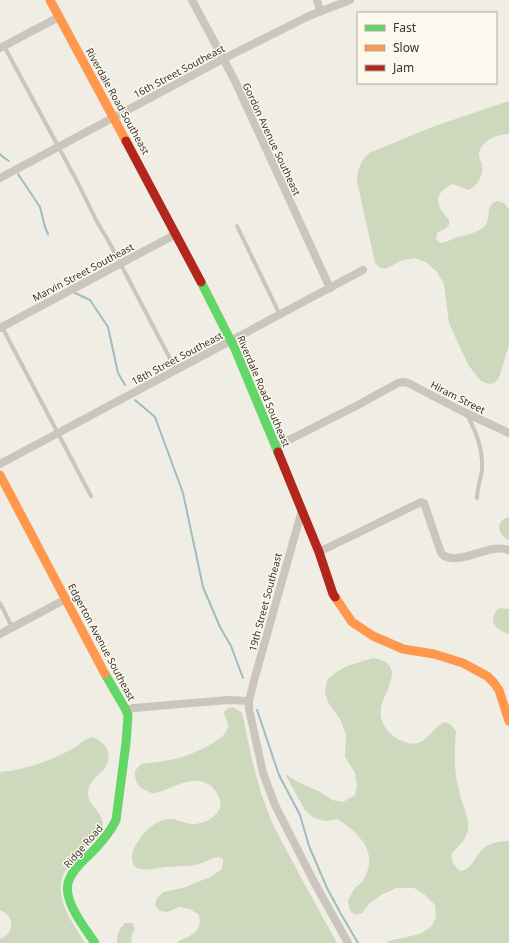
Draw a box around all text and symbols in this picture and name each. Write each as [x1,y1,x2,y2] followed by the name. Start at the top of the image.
[357,12,497,84] legend
[393,19,417,36] text: Fast
[393,39,420,56] text: Slow
[131,41,227,101] street label: 16th Street Southeast
[83,45,153,157] street label: Riverdale Road Southeast
[392,59,414,76] text: Jam
[240,80,305,198] street label: Gordon Avenue Southeast
[30,239,136,305] street label: Marvin Street Southeast
[129,328,225,388] street label: 18th Street Southeast
[234,333,294,449] street label: Riverdale Road Southeast
[428,377,488,417] street label: Hiram Street
[245,551,285,653] street label: 19th Street Southeast
[65,581,139,703] street label: Edgerton Avenue Southeast
[60,821,106,871] street label: Ridge Road

